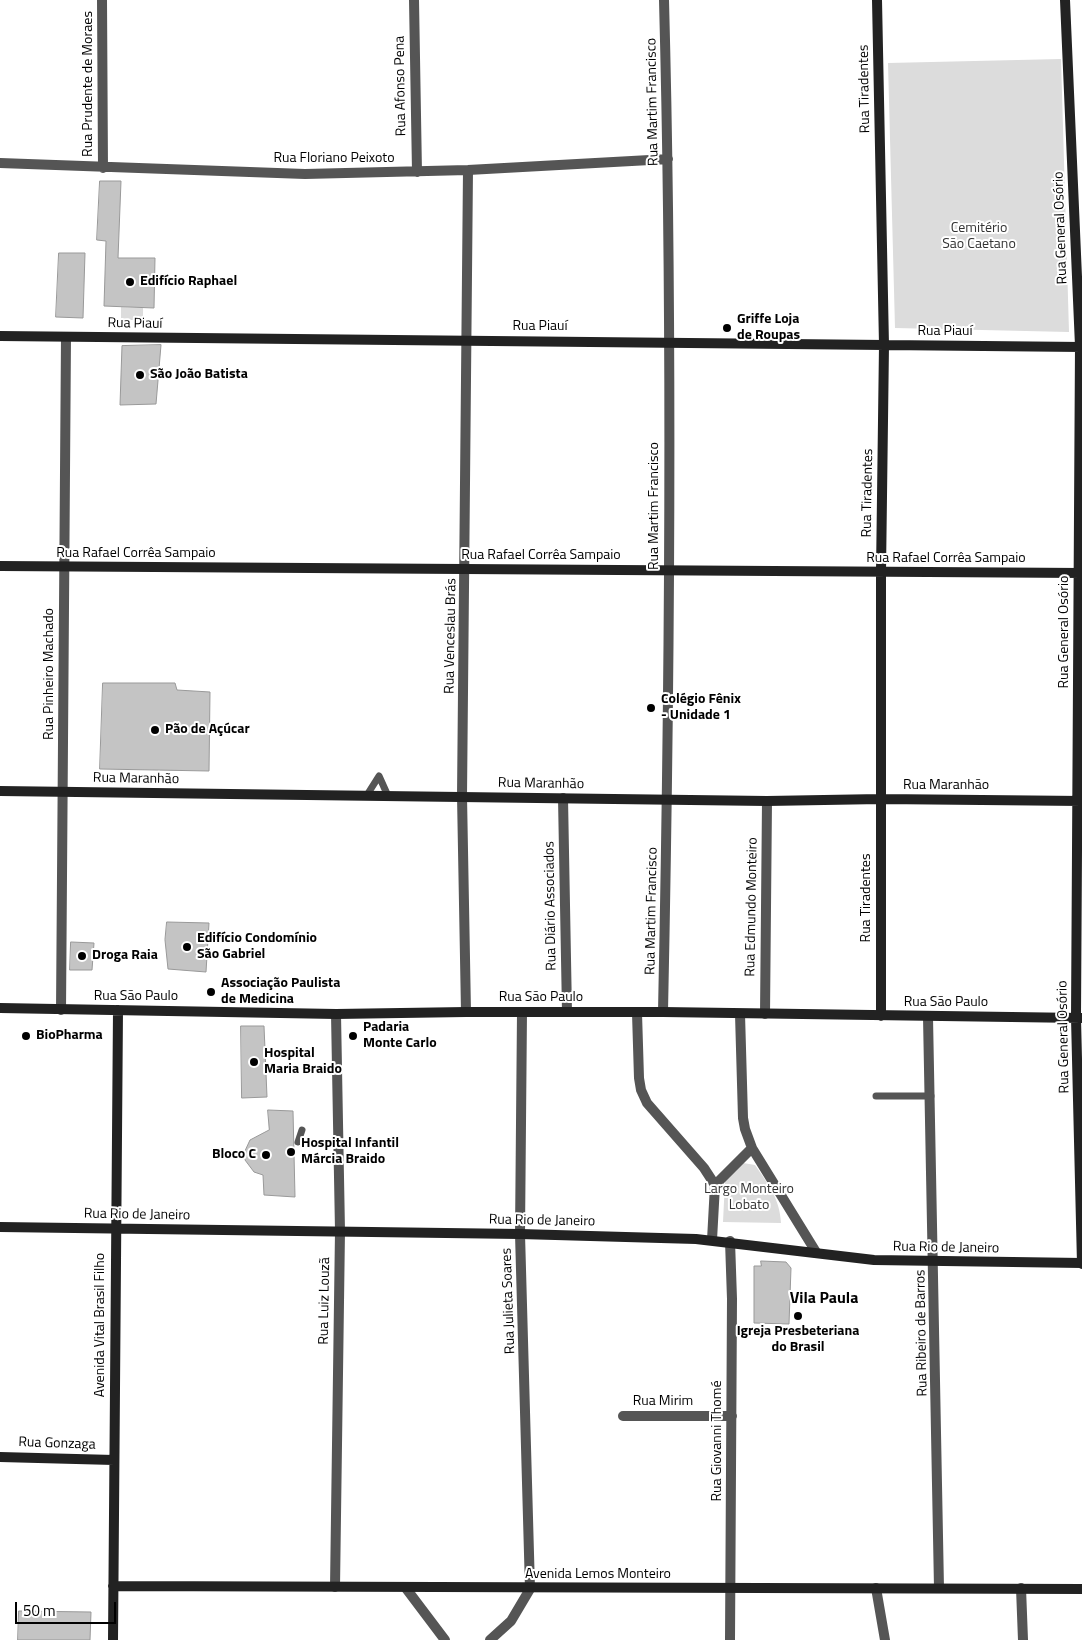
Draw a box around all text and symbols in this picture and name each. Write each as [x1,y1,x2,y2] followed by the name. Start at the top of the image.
[81,11,97,157] street label: Rua Prudente de Moraes
[392,36,410,136] street label: Rua Afonso Pena
[643,38,663,166] street label: Rua Martim Francisco
[856,44,874,134] street label: Rua Tiradentes
[273,151,395,167] street label: Rua Floriano Peixoto
[1051,171,1071,285] street label: Rua General Osório
[942,221,1016,253] park label: Cemitério São Caetano
[140,274,237,290] place label: Edifício Raphael
[124,276,136,288] marker: Edifício Raphael
[737,312,800,344] place label: Griffe Loja de Roupas
[107,315,163,333] street label: Rua Piauí
[513,319,567,335] street label: Rua Piauí
[721,322,733,334] marker: Griffe Loja de Roupas
[918,324,972,340] street label: Rua Piauí
[150,367,248,383] place label: São João Batista
[134,369,146,381] marker: São João Batista
[647,442,663,570] street label: Rua Martim Francisco
[859,448,877,538] street label: Rua Tiradentes
[56,546,216,562] street label: Rua Rafael Corrêa Sampaio
[461,548,621,564] street label: Rua Rafael Corrêa Sampaio
[866,551,1026,567] street label: Rua Rafael Corrêa Sampaio
[1057,575,1073,689] street label: Rua General Osório
[442,578,460,694] street label: Rua Venceslau Brás
[42,608,58,740] street label: Rua Pinheiro Machado
[661,692,741,724] place label: Colégio Fênix - Unidade 1
[645,702,657,714] marker: Colégio Fênix - Unidade 1
[165,722,250,738] place label: Pão de Açúcar
[149,724,161,736] marker: Pão de Açúcar
[93,770,179,788] street label: Rua Maranhão
[498,775,584,793] street label: Rua Maranhão
[903,778,989,794] street label: Rua Maranhão
[742,837,762,977] street label: Rua Edmundo Monteiro
[541,841,561,971] street label: Rua Diário Associados
[642,847,662,975] street label: Rua Martim Francisco
[859,854,875,942] street label: Rua Tiradentes
[197,931,317,964] place label: Edifício Condomínio São Gabriel
[181,941,193,953] marker: Edifício Condomínio São Gabriel
[92,948,158,964] place label: Droga Raia
[76,950,88,962] marker: Droga Raia
[221,976,340,1009] place label: Associação Paulista de Medicina
[1055,980,1073,1094] street label: Rua General Osório
[205,986,217,998] marker: Associação Paulista de Medicina
[94,989,178,1005] street label: Rua São Paulo
[499,990,583,1006] street label: Rua São Paulo
[904,995,988,1011] street label: Rua São Paulo
[363,1020,437,1052] place label: Padaria Monte Carlo
[36,1028,103,1044] place label: BioPharma
[20,1030,32,1042] marker: BioPharma
[347,1030,359,1042] marker: Padaria Monte Carlo
[264,1046,342,1078] place label: Hospital Maria Braido
[248,1056,260,1068] marker: Hospital Maria Braido
[301,1136,399,1168] place label: Hospital Infantil Márcia Braido
[285,1146,297,1158] marker: Hospital Infantil Márcia Braido
[212,1147,256,1163] place label: Bloco C
[260,1149,272,1161] marker: Bloco C
[704,1182,794,1214] park label: Largo Monteiro Lobato
[84,1206,190,1224] street label: Rua Rio de Janeiro
[489,1212,595,1230] street label: Rua Rio de Janeiro
[893,1239,999,1257] street label: Rua Rio de Janeiro
[499,1248,519,1354] street label: Rua Julieta Soares
[93,1253,109,1397] street label: Avenida Vital Brasil Filho
[316,1257,334,1345] street label: Rua Luiz Louzã
[912,1269,932,1397] street label: Rua Ribeiro de Barros
[790,1289,858,1309] district label: Vila Paula
[792,1310,804,1322] marker: Igreja Presbeteriana do Brasil
[737,1324,859,1356] place label: Igreja Presbeteriana do Brasil
[710,1381,726,1501] street label: Rua Giovanni Thomé
[633,1394,693,1410] street label: Rua Mirim
[18,1434,96,1454] street label: Rua Gonzaga
[525,1567,671,1583] street label: Avenida Lemos Monteiro
[18,1592,119,1624] scale bar
[23,1599,56,1622] text: 50 m

